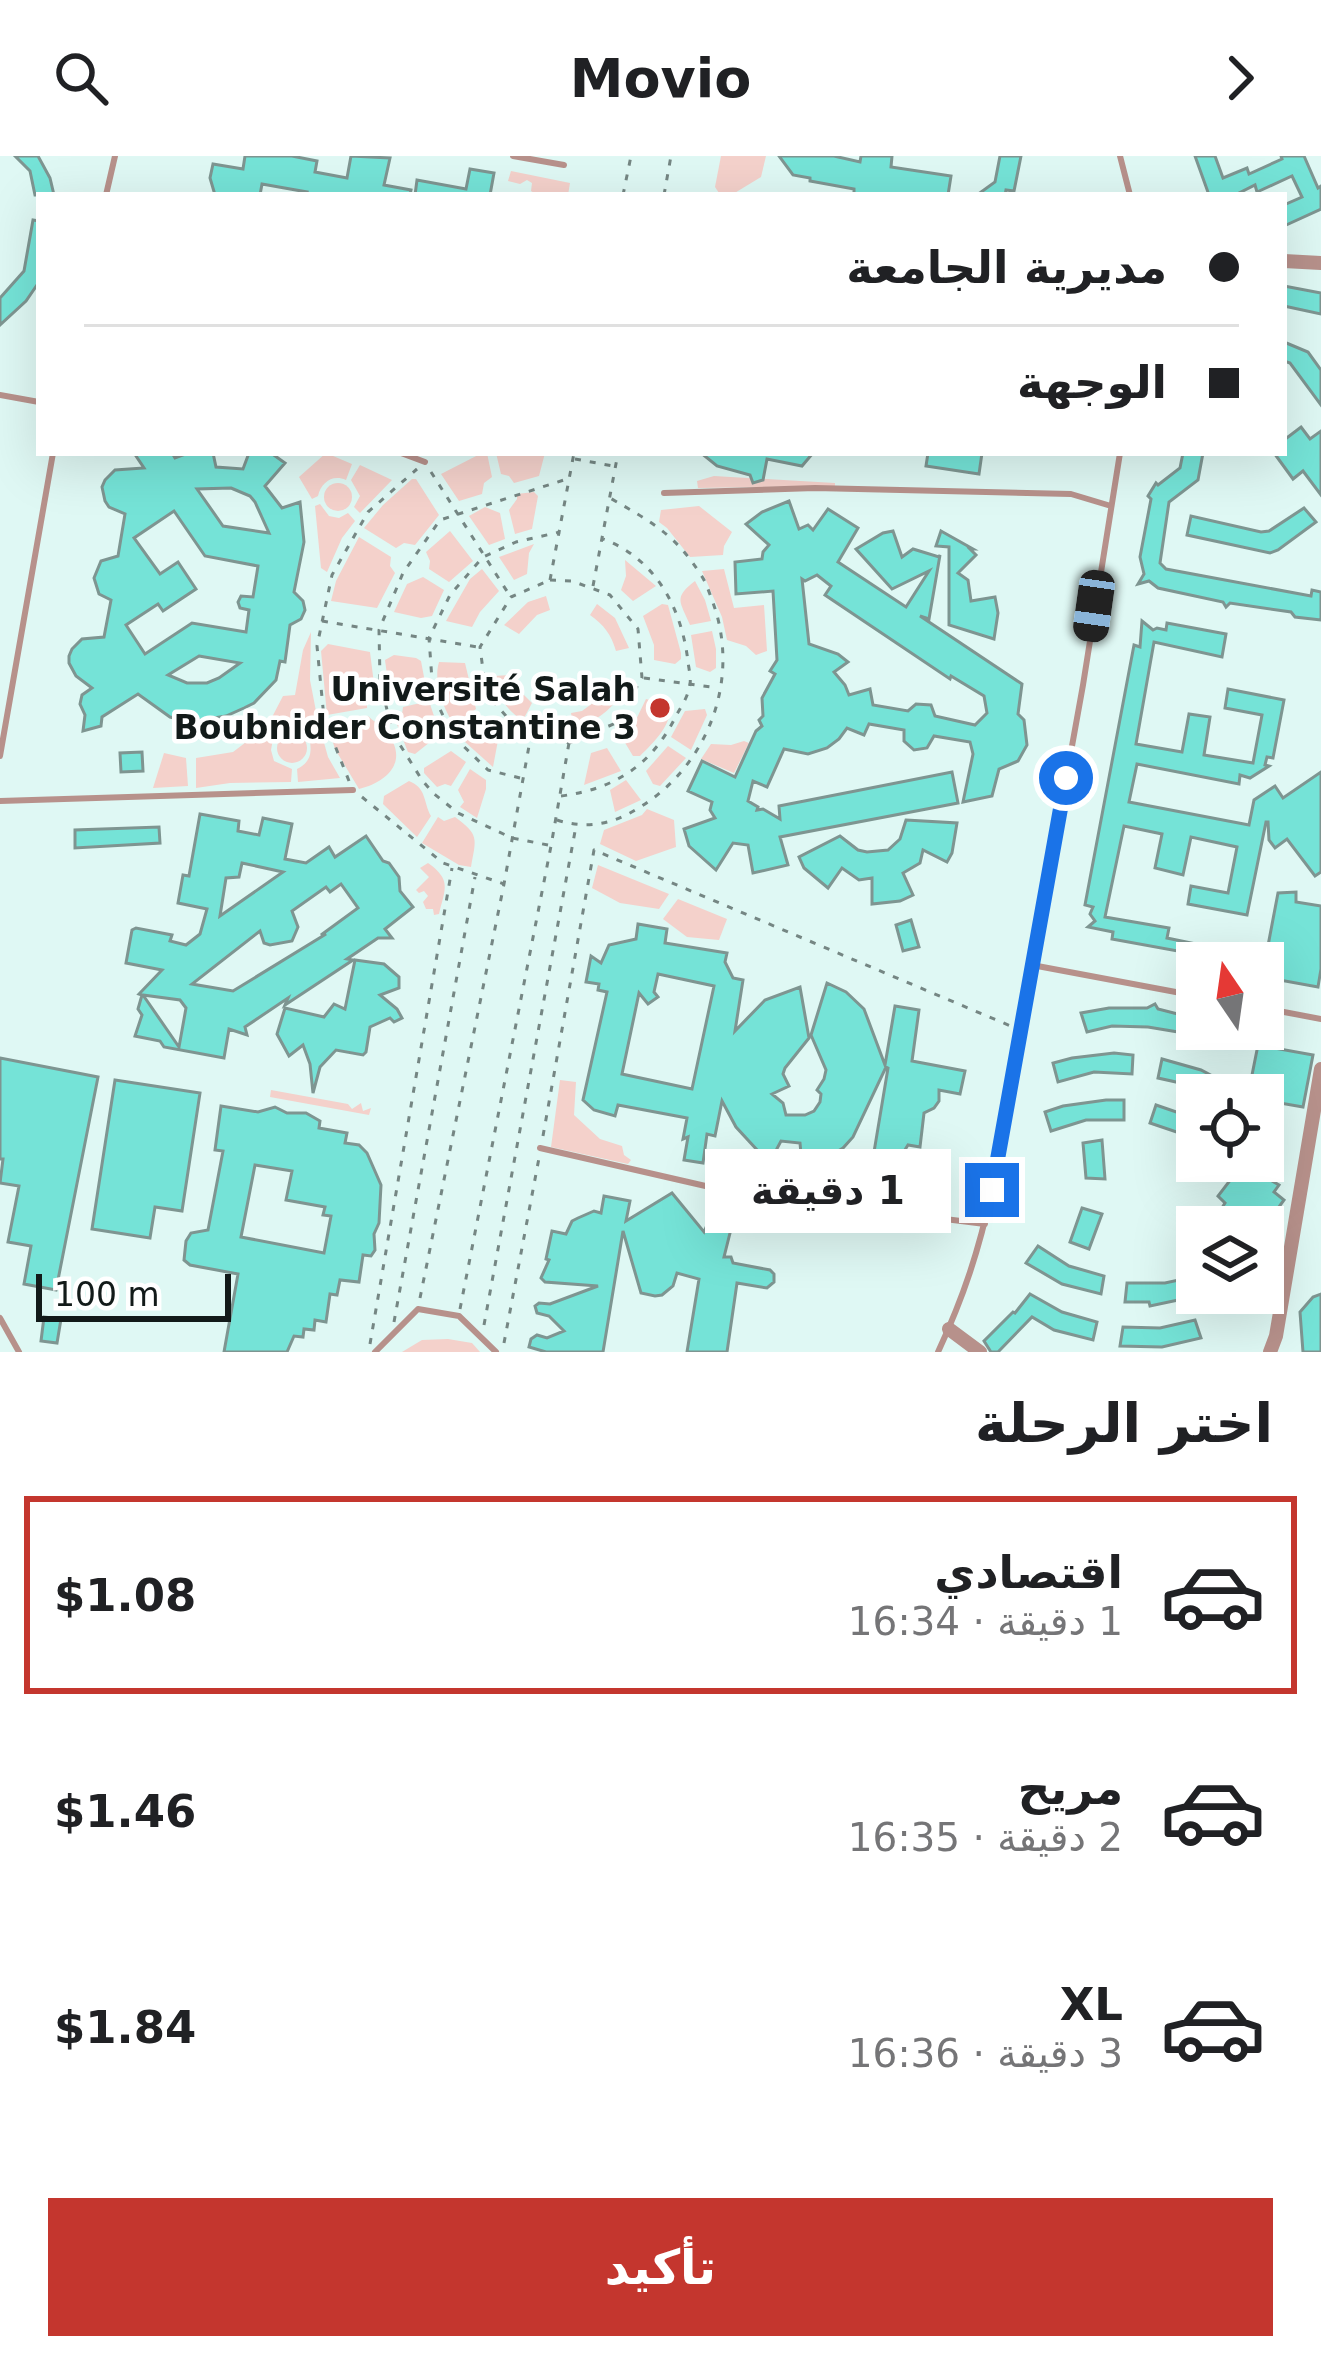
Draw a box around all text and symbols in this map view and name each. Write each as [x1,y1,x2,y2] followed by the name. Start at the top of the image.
[48,45,114,111] icon: search
[1207,45,1273,111] icon: forward
[570,47,751,110] text: Movio
[846,241,1167,294] text: مديرية الجامعة
[1017,356,1167,409] text: الوجهة
[1071,568,1117,644] car
[174,670,636,747] place label: Université Salah Boubnider Constantine 3
[647,695,673,721] marker: Université Salah Boubnider Constantine 3
[1039,751,1093,805] route start
[1176,942,1284,1050] north arrow
[1176,942,1284,1314] map controls
[1176,1074,1284,1182] button: locate
[704,1148,950,1232] callout: 1 دقيقة
[965,1163,1019,1217] route end
[751,1168,905,1213] text: 1 دقيقة
[1176,1206,1284,1314] button: layers
[36,1268,231,1321] scale bar
[54,1275,160,1314] text: 100 m
[975,1392,1273,1455] text: اختر الرحلة
[1159,1541,1267,1649] icon: car
[934,1546,1123,1599] text: اقتصادي
[54,1569,196,1622] text: $1.08
[848,1599,1123,1644] text: 1 دقيقة · 16:34
[1159,1757,1267,1865] icon: car
[1018,1762,1123,1815] text: مريح
[54,1785,196,1838] text: $1.46
[848,1815,1123,1860] text: 2 دقيقة · 16:35
[1159,1973,1267,2081] icon: car
[1060,1978,1123,2031] text: XL
[54,2001,196,2054] text: $1.84
[848,2031,1123,2076] text: 3 دقيقة · 16:36
[48,2198,1273,2336] button: تأكيد

